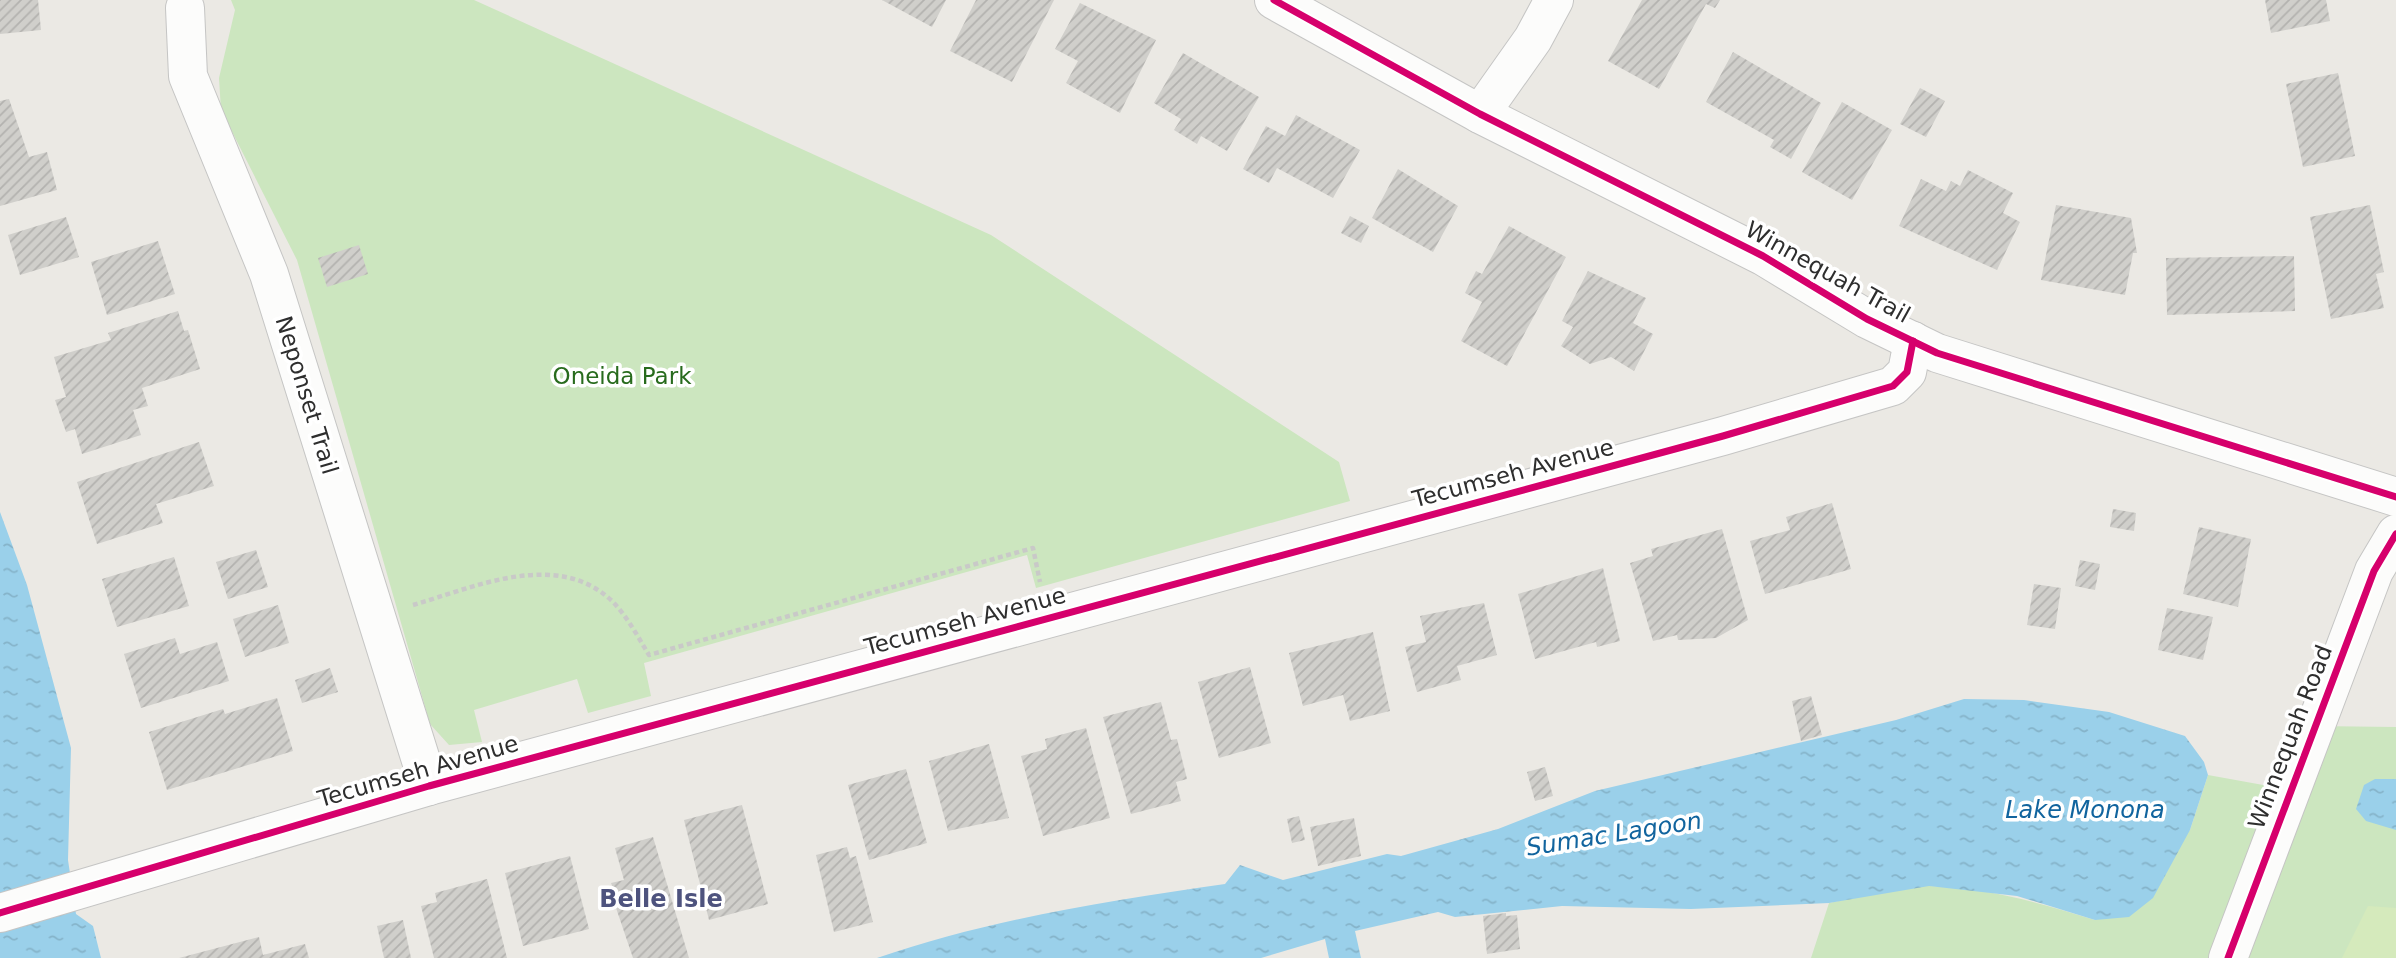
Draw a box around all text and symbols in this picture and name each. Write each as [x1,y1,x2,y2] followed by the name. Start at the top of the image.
[1741,216,1915,328] street label: Winnequah Trail
[271,313,343,477] street label: Neponset Trail
[553,363,692,389] park label: Oneida Park
[1408,434,1617,513] street label: Tecumseh Avenue
[860,582,1069,661] street label: Tecumseh Avenue
[2243,641,2337,833] street label: Winnequah Road
[314,730,521,812] street label: Tecumseh Avenue
[2005,796,2165,824] water label: Lake Monona
[1524,806,1704,862] water label: Sumac Lagoon
[599,885,723,913] district label: Belle Isle

